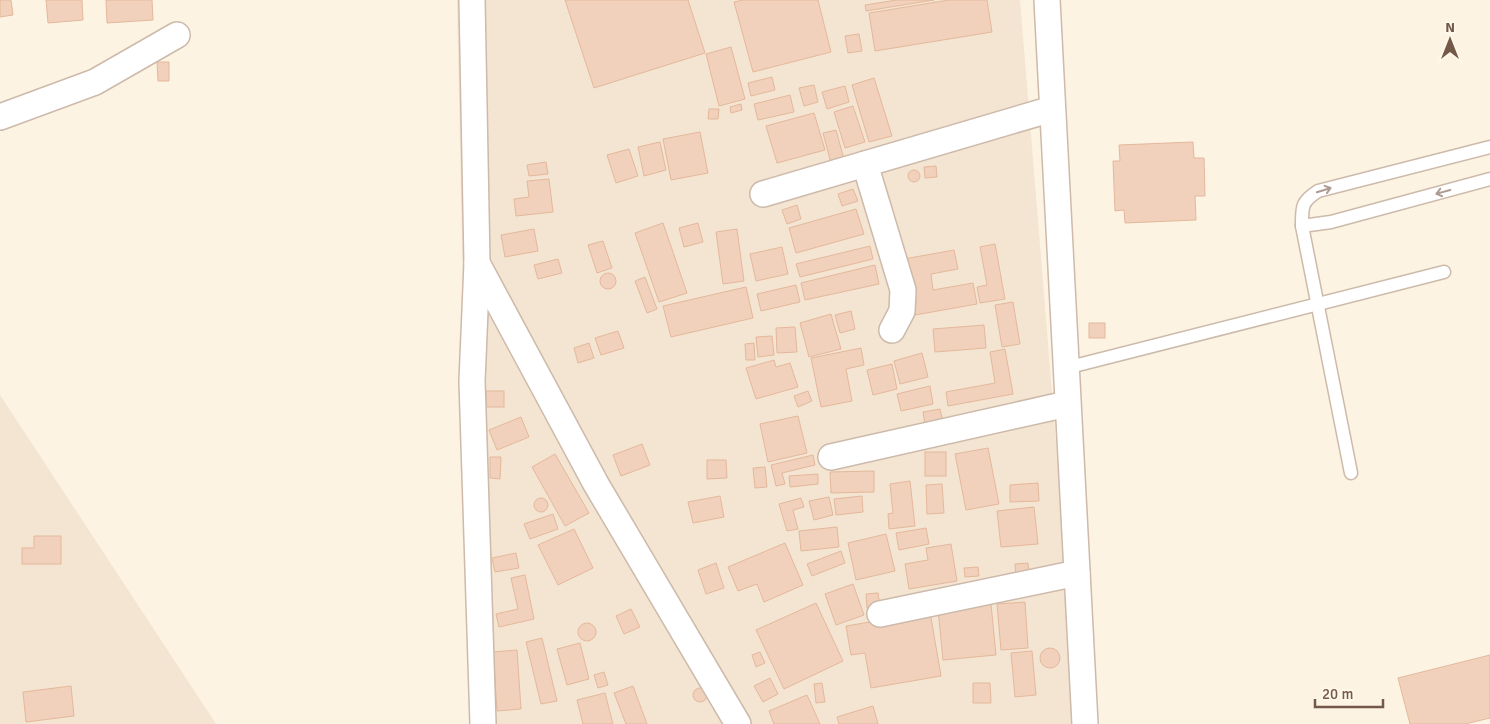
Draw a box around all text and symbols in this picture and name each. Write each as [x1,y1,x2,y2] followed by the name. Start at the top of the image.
[1425,15,1475,65] north arrow
[1445,19,1455,36] text: N
[1316,185,1332,195] one-way arrow
[1435,187,1451,197] one-way arrow
[1315,676,1382,708] scale bar
[1322,685,1353,703] text: 20 m

